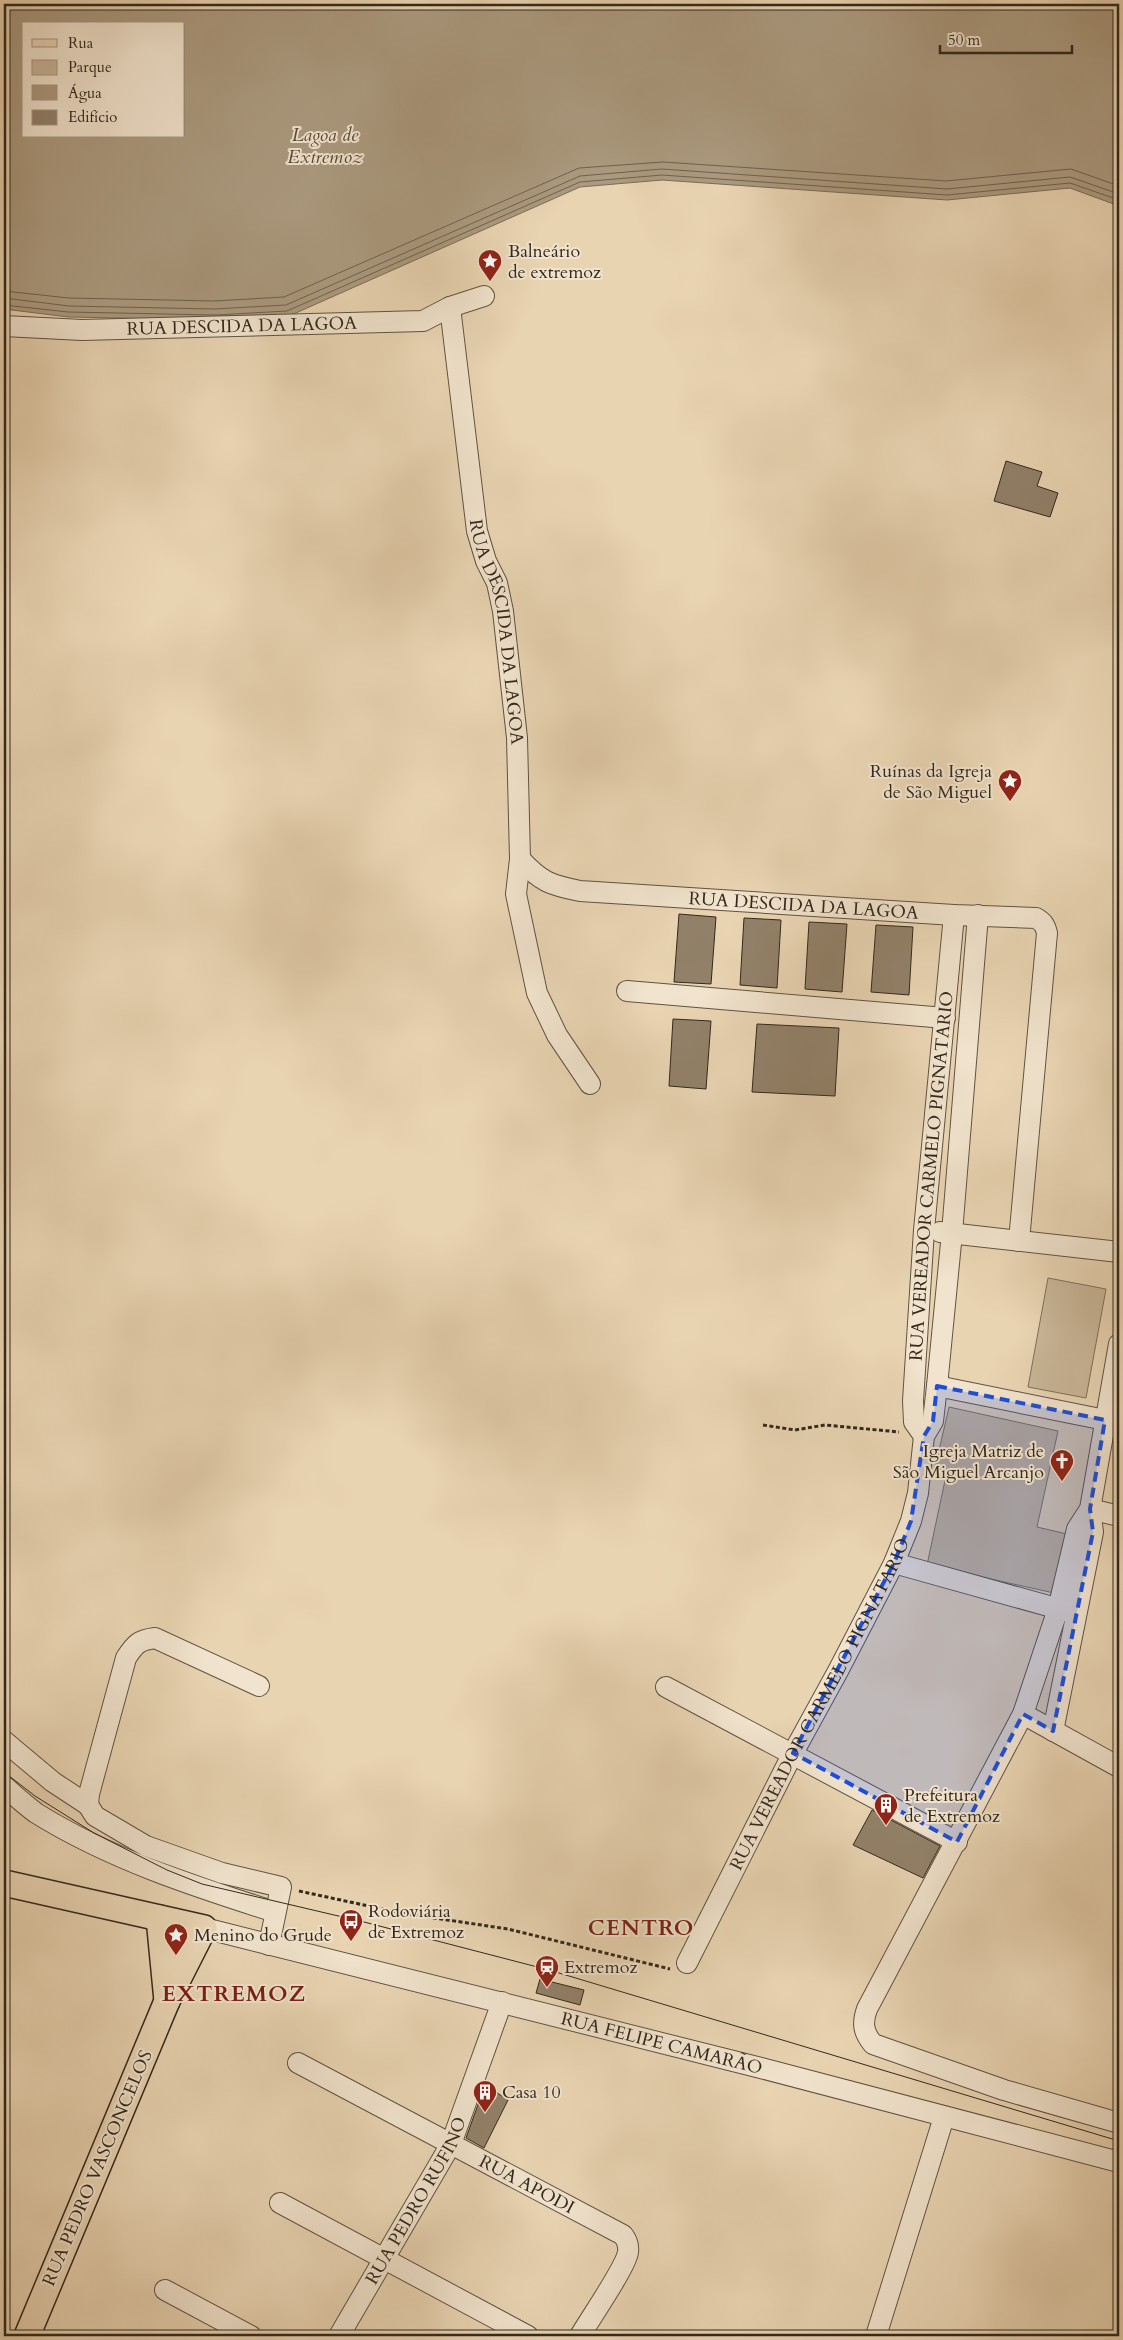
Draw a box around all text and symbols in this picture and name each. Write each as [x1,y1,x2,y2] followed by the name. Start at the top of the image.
[22,22,185,138] legend
[940,22,1073,54] scale bar
[948,30,980,50] text: 50 m
[68,33,94,53] text: Rua
[68,57,112,77] text: Parque
[68,83,102,103] text: Água
[68,107,117,127] text: Edifício
[287,122,363,170] water label: Lagoa de Extremoz
[508,239,601,285] place label: Balneário de extremoz
[477,248,503,282] place icon: Balneário de extremoz
[126,311,358,342] street label: RUA DESCIDA DA LAGOA
[463,518,530,746] street label: RUA DESCIDA DA LAGOA
[870,759,992,805] place label: Ruínas da Igreja de São Miguel
[997,768,1023,802] place icon: Ruínas da Igreja de São Miguel
[688,886,920,926] street label: RUA DESCIDA DA LAGOA
[904,990,960,1362] street label: RUA VEREADOR CARMELO PIGNATARIO
[893,1439,1044,1485] place label: Igreja Matriz de São Miguel Arcanjo
[1049,1448,1075,1482] church icon: Igreja Matriz de São Miguel Arcanjo
[724,1534,916,1875] street label: RUA VEREADOR CARMELO PIGNATARIO
[904,1783,1000,1829] place label: Prefeitura de Extremoz
[873,1792,899,1826] building icon: Prefeitura de Extremoz
[368,1899,464,1945] place label: Rodoviária de Extremoz
[338,1908,364,1942] bus stop icon: Rodoviária de Extremoz
[588,1913,694,1943] district label: CENTRO
[163,1922,189,1956] place icon: Menino do Grude
[194,1923,332,1948] place label: Menino do Grude
[534,1954,560,1988] station icon: Extremoz
[564,1955,637,1980] place label: Extremoz
[162,1979,306,2009] district label: EXTREMOZ
[558,2006,765,2081] street label: RUA FELIPE CAMARÃO
[36,2046,159,2290] street label: RUA PEDRO VASCONCELOS
[472,2079,498,2113] building icon: Casa 10
[502,2080,561,2105] place label: Casa 10
[360,2114,473,2289] street label: RUA PEDRO RUFINO
[475,2149,579,2220] street label: RUA APODI

